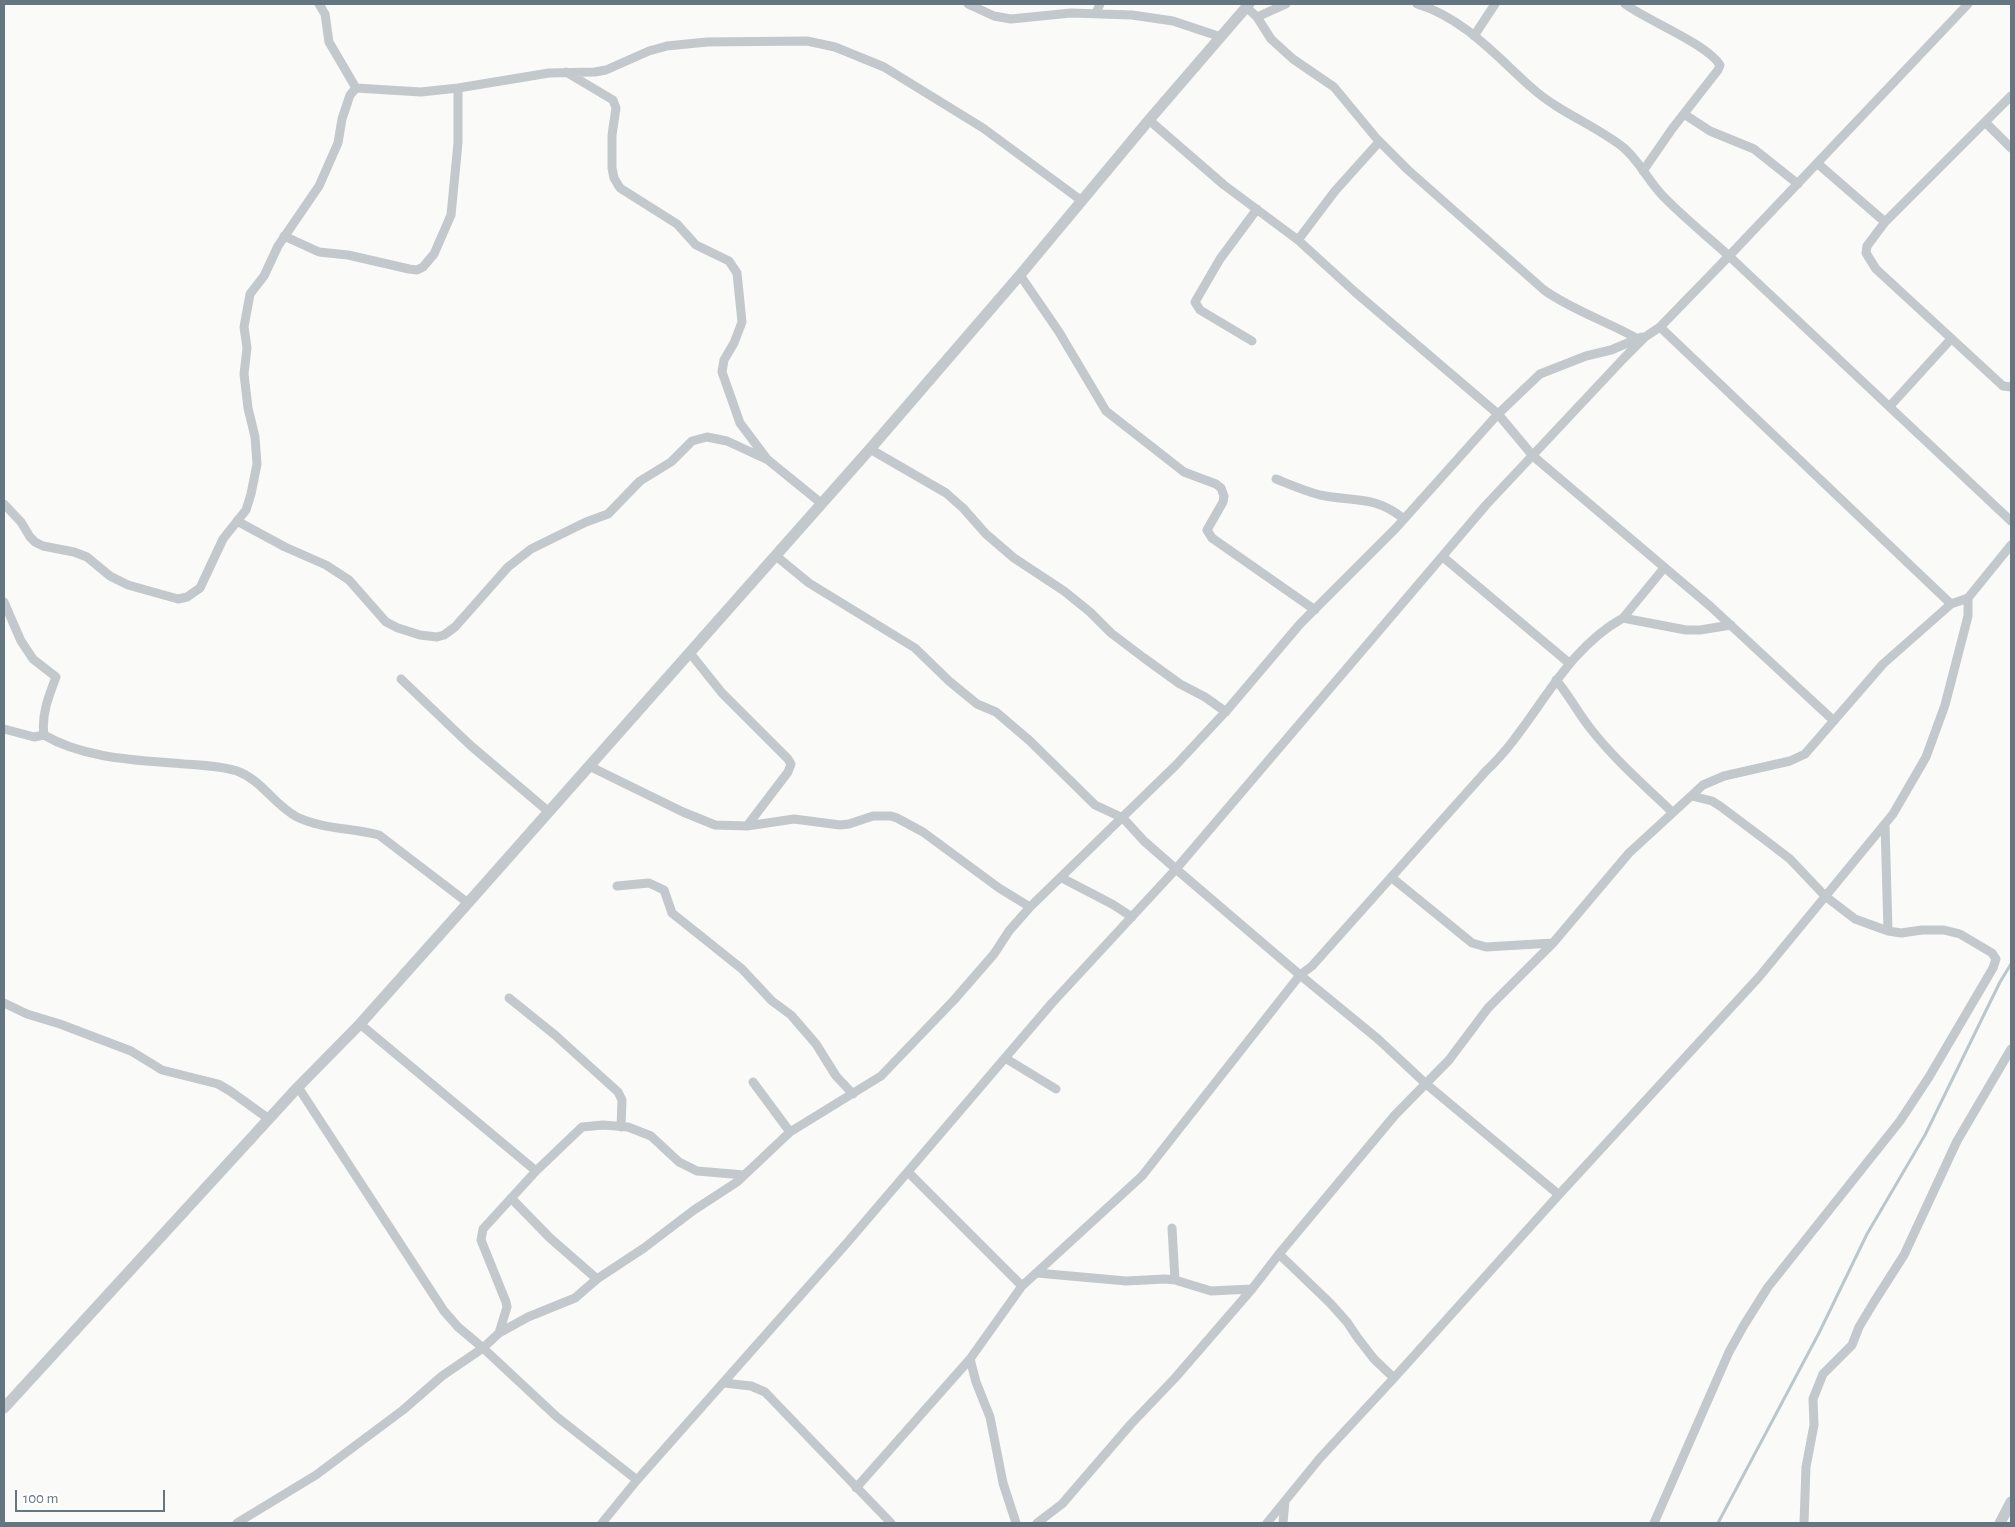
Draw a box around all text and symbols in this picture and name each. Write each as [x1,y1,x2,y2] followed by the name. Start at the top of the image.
[18,1480,168,1512] scale bar
[23,1491,58,1506] text: 100 m

